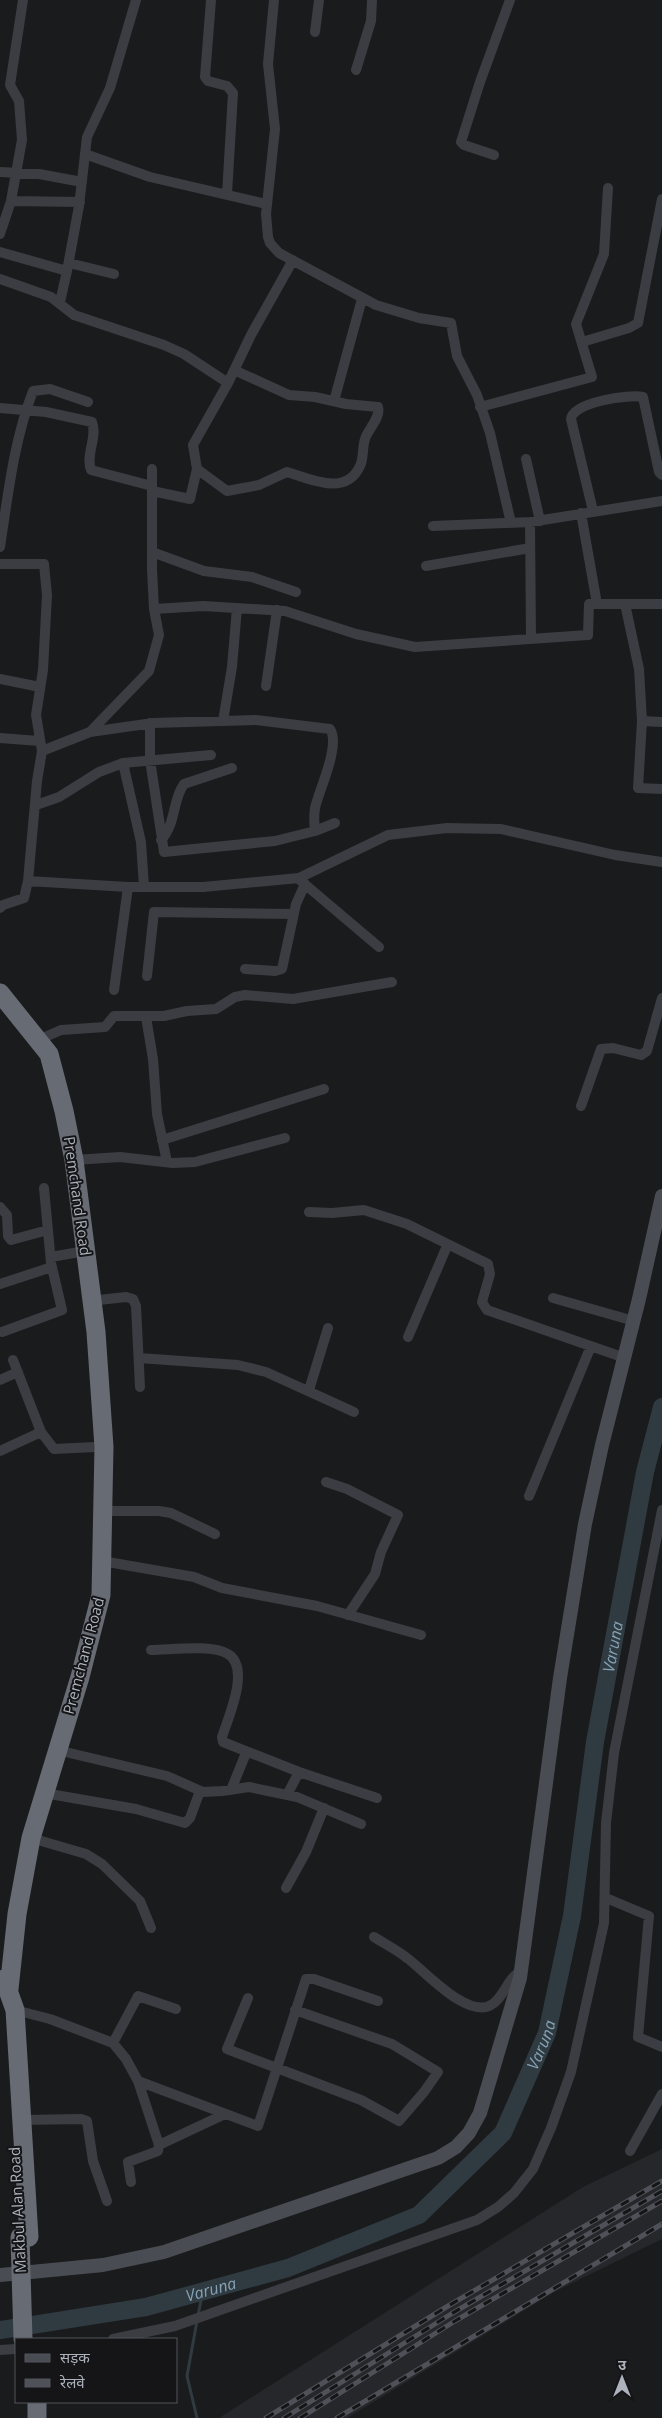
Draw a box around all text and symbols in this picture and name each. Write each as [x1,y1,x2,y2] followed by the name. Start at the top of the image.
[60,1135,96,1257] street label: Premchand Road
[58,1595,108,1716] street label: Premchand Road
[597,1619,628,1674] water label: Varuna
[521,2018,560,2073] water label: Varuna
[4,2146,30,2274] street label: Makbul Alan Road
[183,2272,239,2307] water label: Varuna
[15,2338,178,2403] legend
[60,2347,90,2367] text: सड़क
[597,2353,647,2403] north arrow
[618,2355,627,2374] text: उ
[59,2372,85,2392] text: रेलवे

